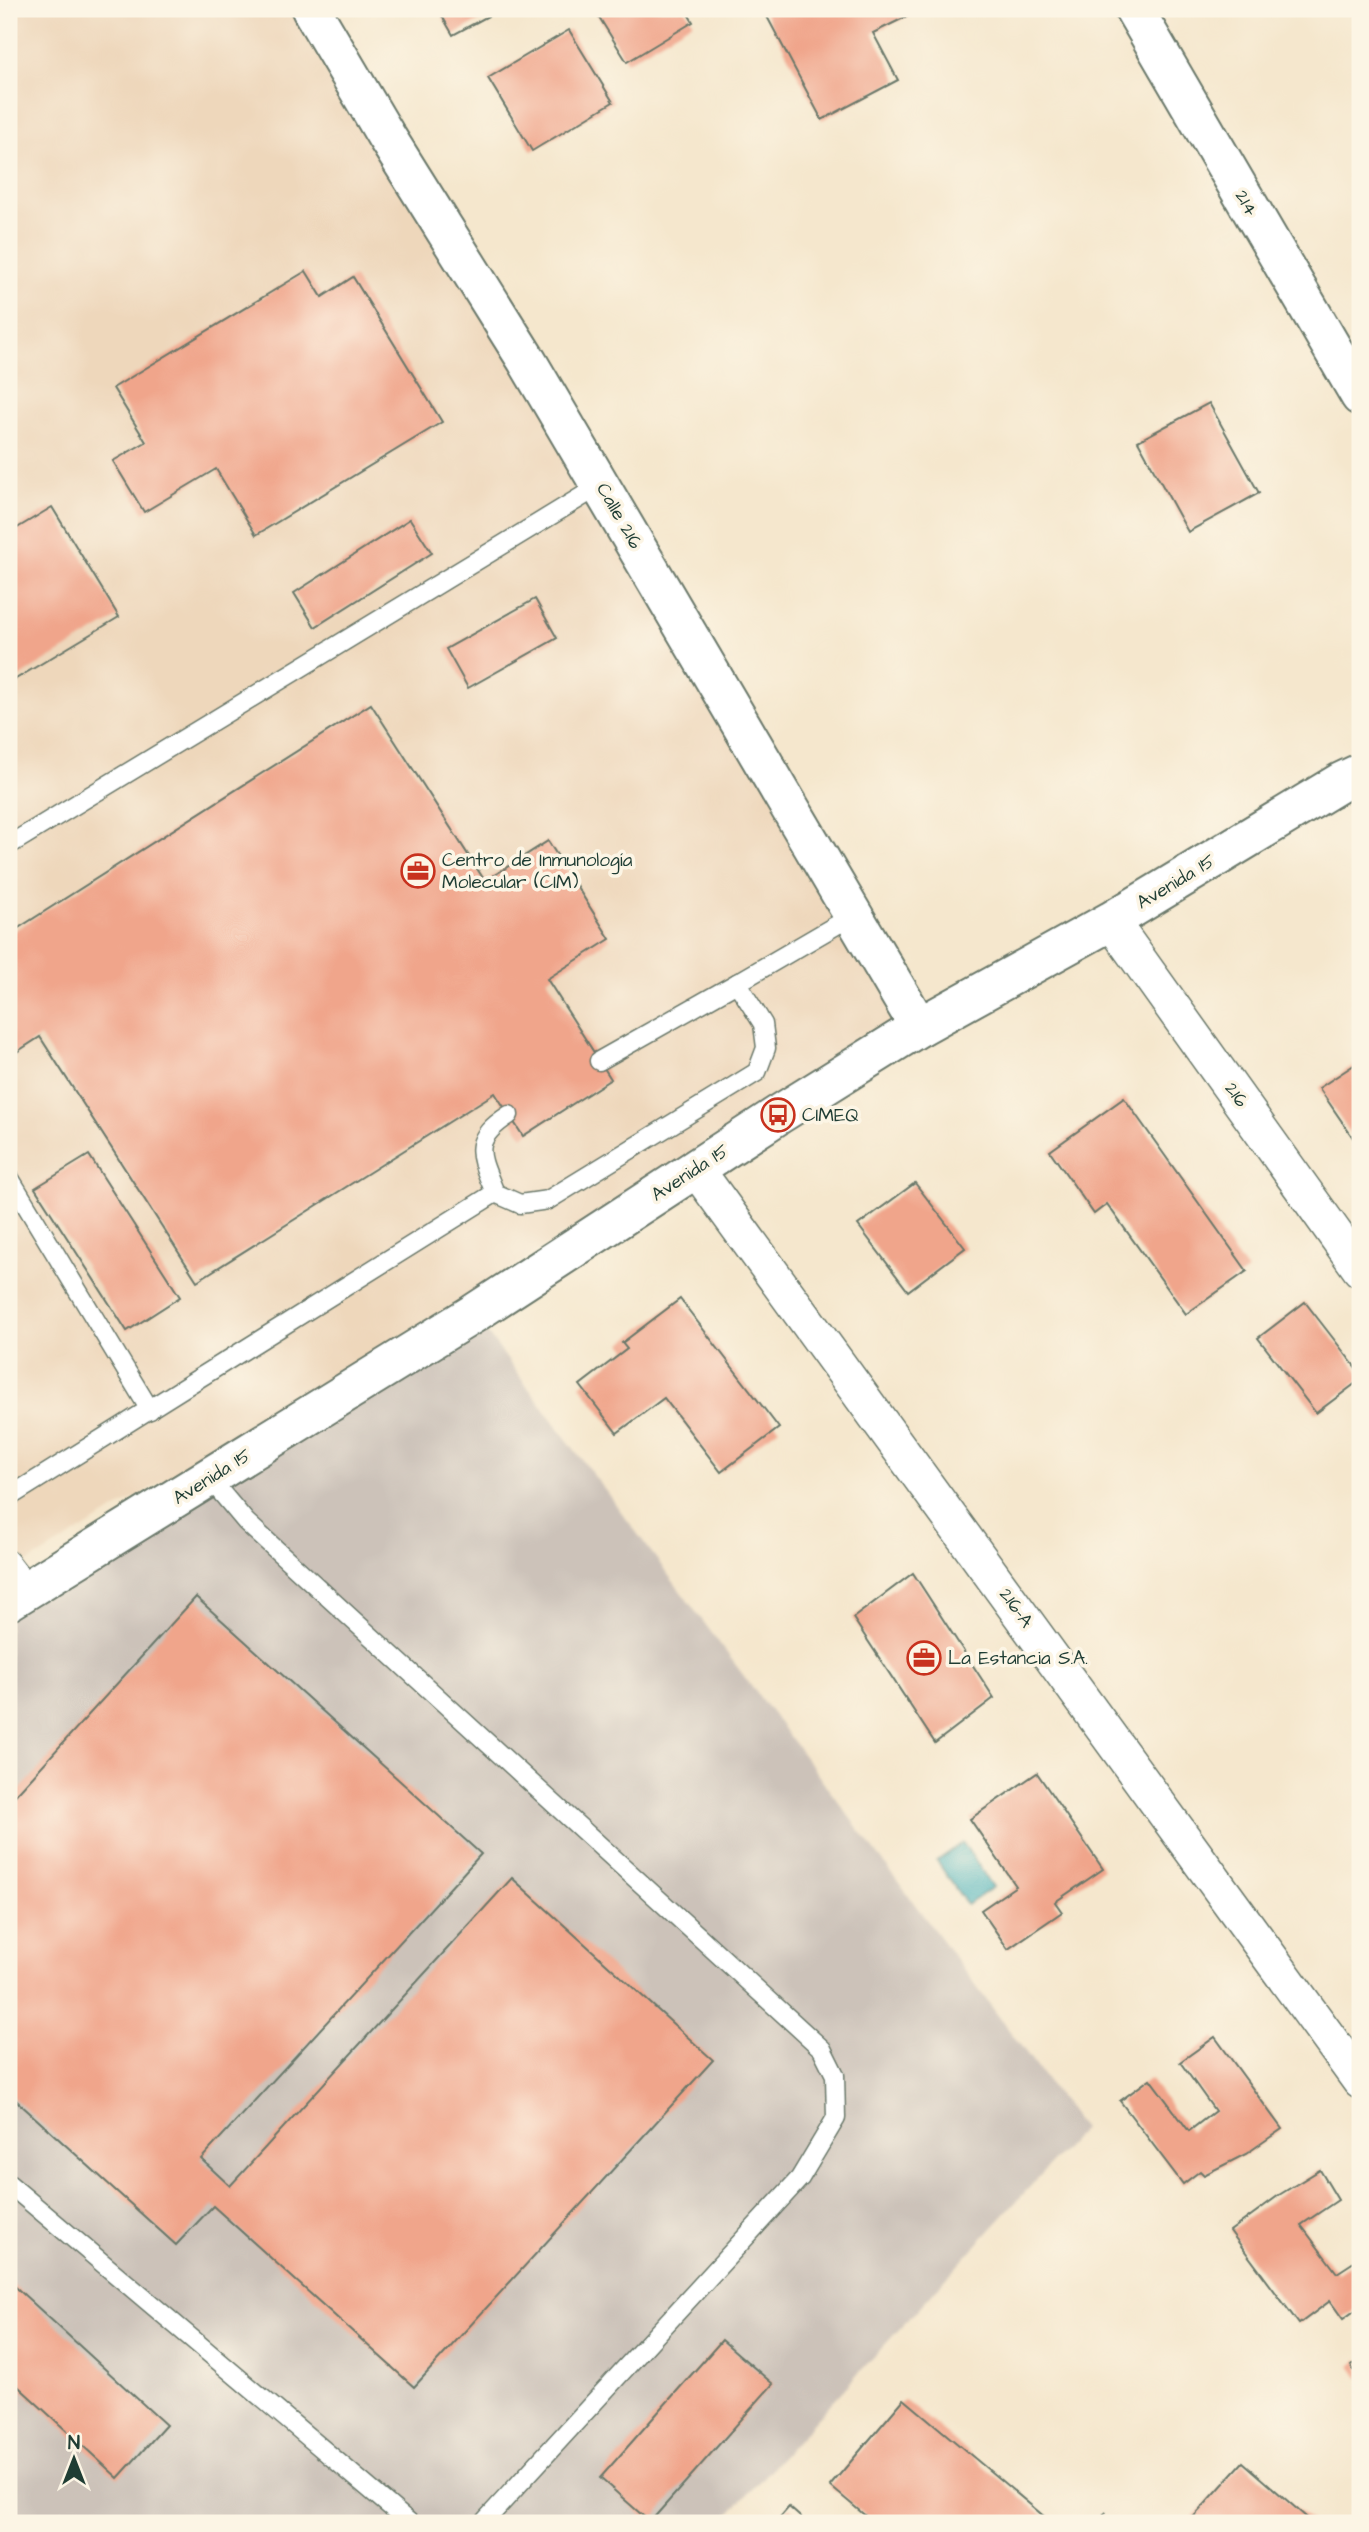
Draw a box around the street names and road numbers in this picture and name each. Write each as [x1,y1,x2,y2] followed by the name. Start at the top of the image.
[1228,185,1264,221] street label: 214
[589,478,649,554] street label: Calle 216
[1132,848,1221,916] street label: Avenida 15
[1218,1077,1254,1113] street label: 216
[646,1138,735,1208] street label: Avenida 15
[168,1442,257,1512] street label: Avenida 15
[992,1583,1040,1633] street label: 216-A

